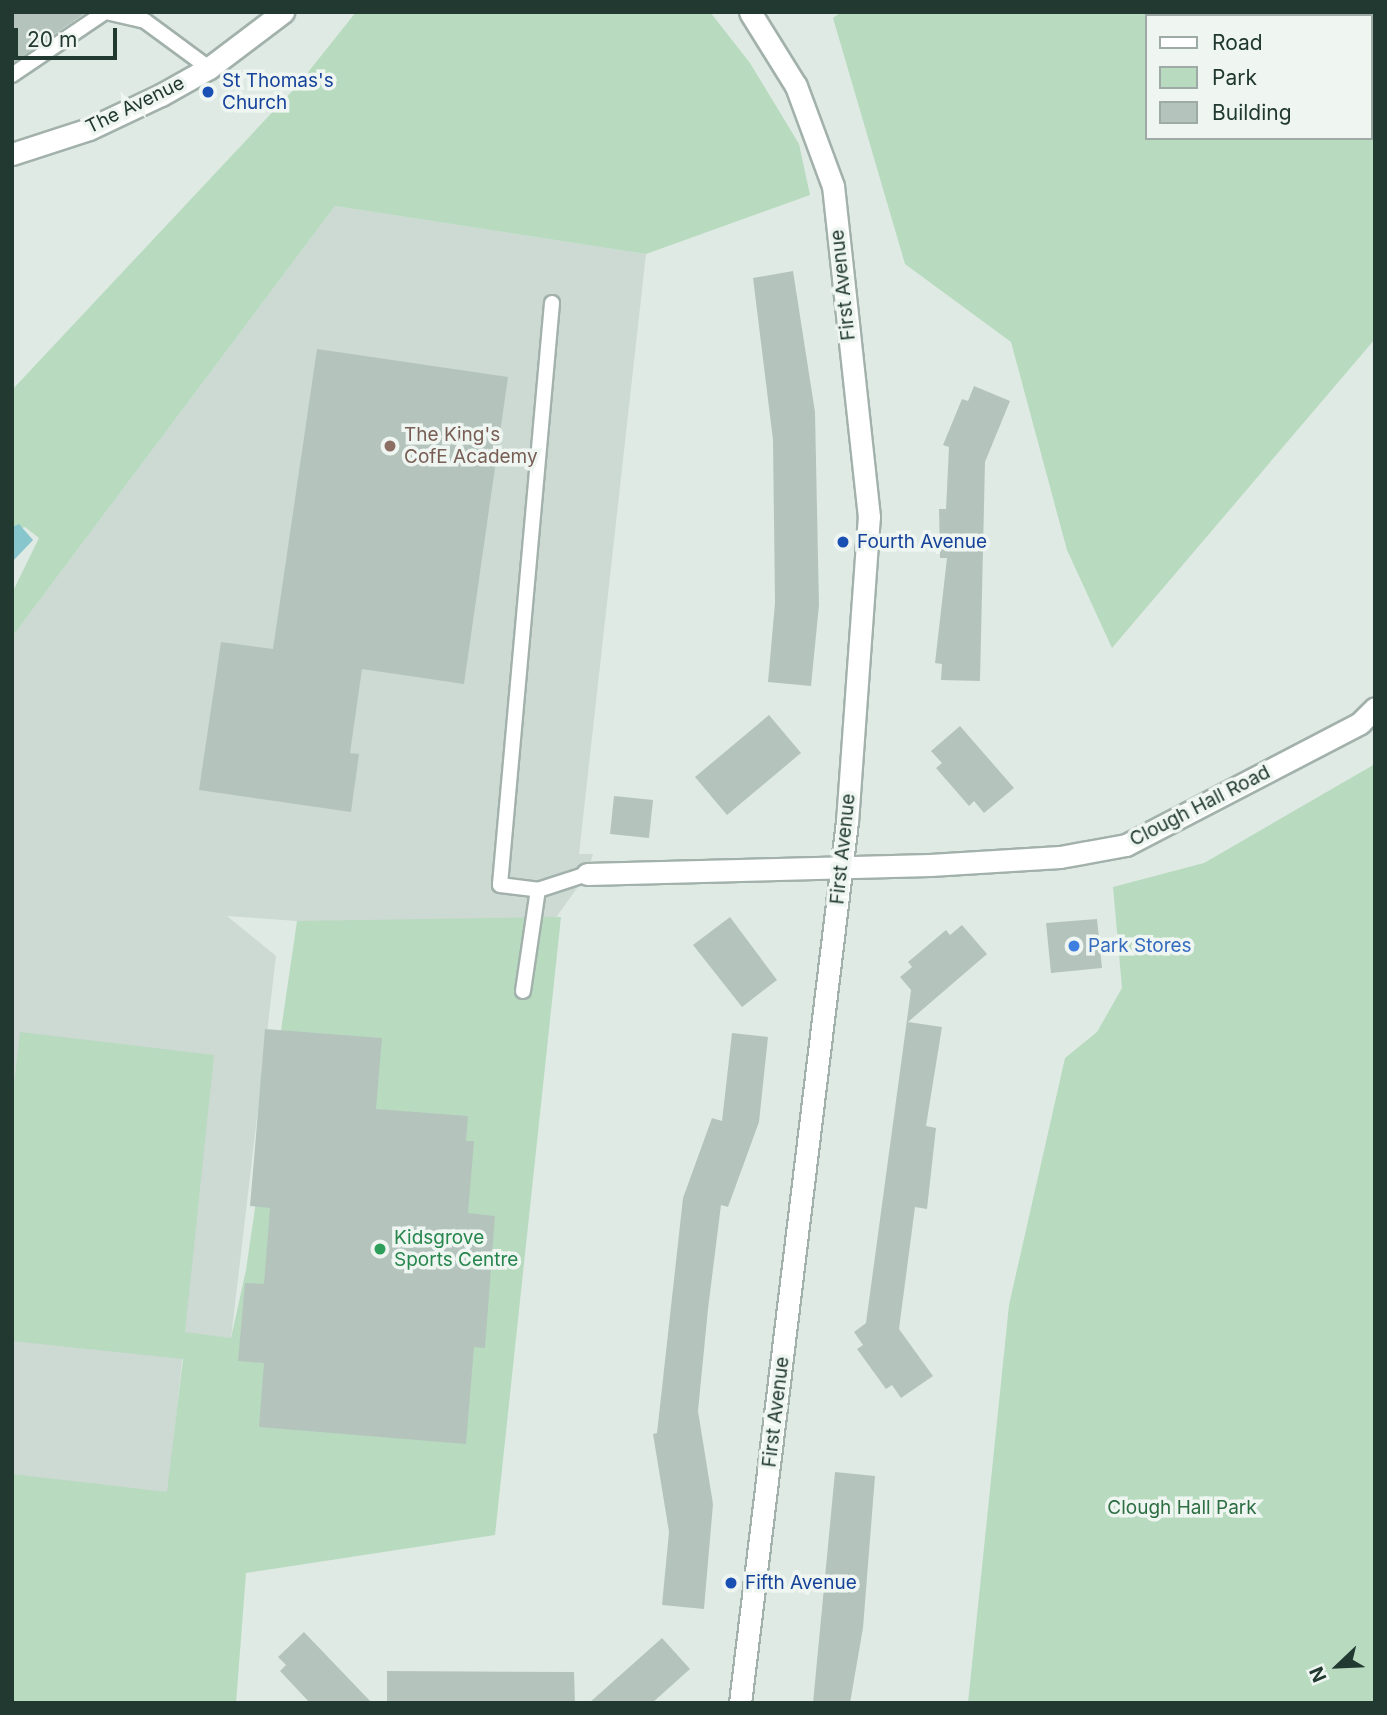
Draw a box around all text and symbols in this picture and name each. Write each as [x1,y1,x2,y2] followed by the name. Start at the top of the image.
[18,14,121,58] scale bar
[1146,14,1373,140] legend
[27,27,77,52] text: 20 m
[1212,30,1263,55] text: Road
[1212,65,1257,90] text: Park
[222,70,334,114] place label: St Thomas's Church
[82,71,188,139] street label: The Avenue
[200,84,216,100] marker: St Thomas's Church
[1212,100,1292,125] text: Building
[826,228,860,342] street label: First Avenue
[404,424,538,468] place label: The King's CofE Academy
[382,438,398,454] marker: The King's CofE Academy
[857,531,987,553] place label: Fourth Avenue
[835,534,851,550] marker: Fourth Avenue
[1126,761,1274,851] street label: Clough Hall Road
[826,792,860,906] street label: First Avenue
[1088,935,1192,957] place label: Park Stores
[1066,938,1082,954] marker: Park Stores
[394,1227,518,1271] place label: Kidsgrove Sports Centre
[372,1241,388,1257] marker: Kidsgrove Sports Centre
[758,1355,794,1469] street label: First Avenue
[1107,1497,1257,1519] park label: Clough Hall Park
[745,1572,857,1594] place label: Fifth Avenue
[723,1575,739,1591] marker: Fifth Avenue
[1303,1631,1373,1701] north arrow
[1305,1663,1332,1686] text: N

